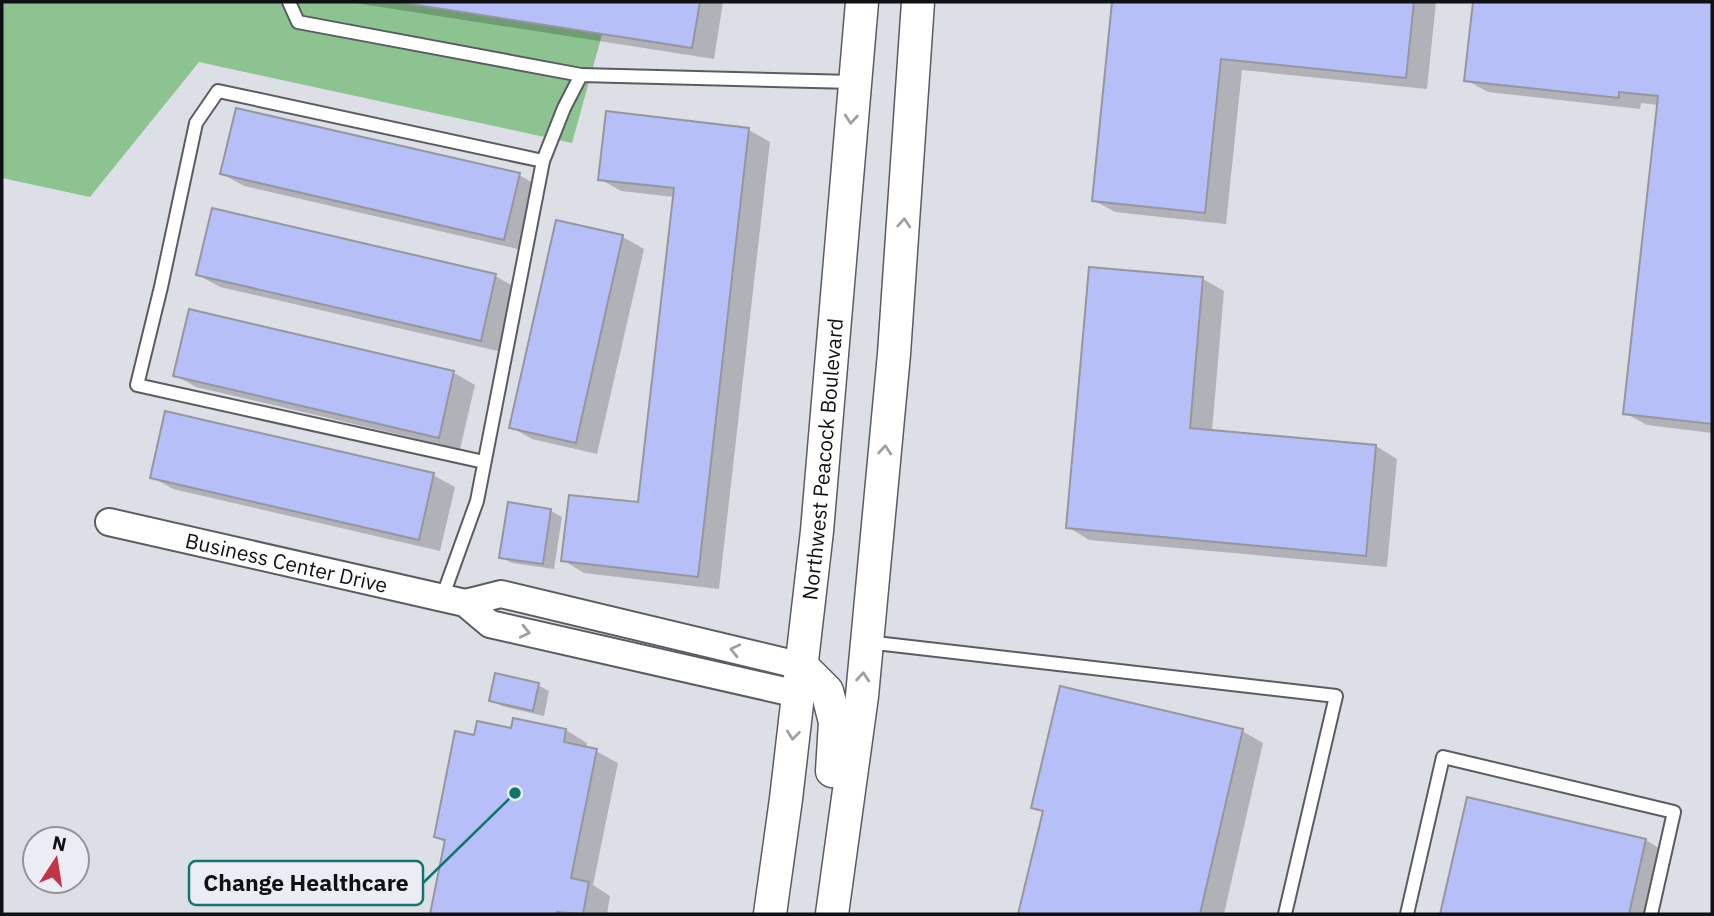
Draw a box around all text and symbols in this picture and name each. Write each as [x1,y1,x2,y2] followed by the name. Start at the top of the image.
[844,113,859,124] one-way arrow
[896,218,911,229] one-way arrow
[795,317,849,602] street label: Northwest Peacock Boulevard
[877,444,892,455] one-way arrow
[183,526,390,599] street label: Business Center Drive
[519,623,531,638] one-way arrow
[729,644,741,658] one-way arrow
[856,671,871,682] one-way arrow
[786,730,801,741] one-way arrow
[21,825,91,895] north arrow
[50,830,69,857] text: N
[189,861,423,905] callout: Change Healthcare
[203,867,409,897] text: Change Healthcare

